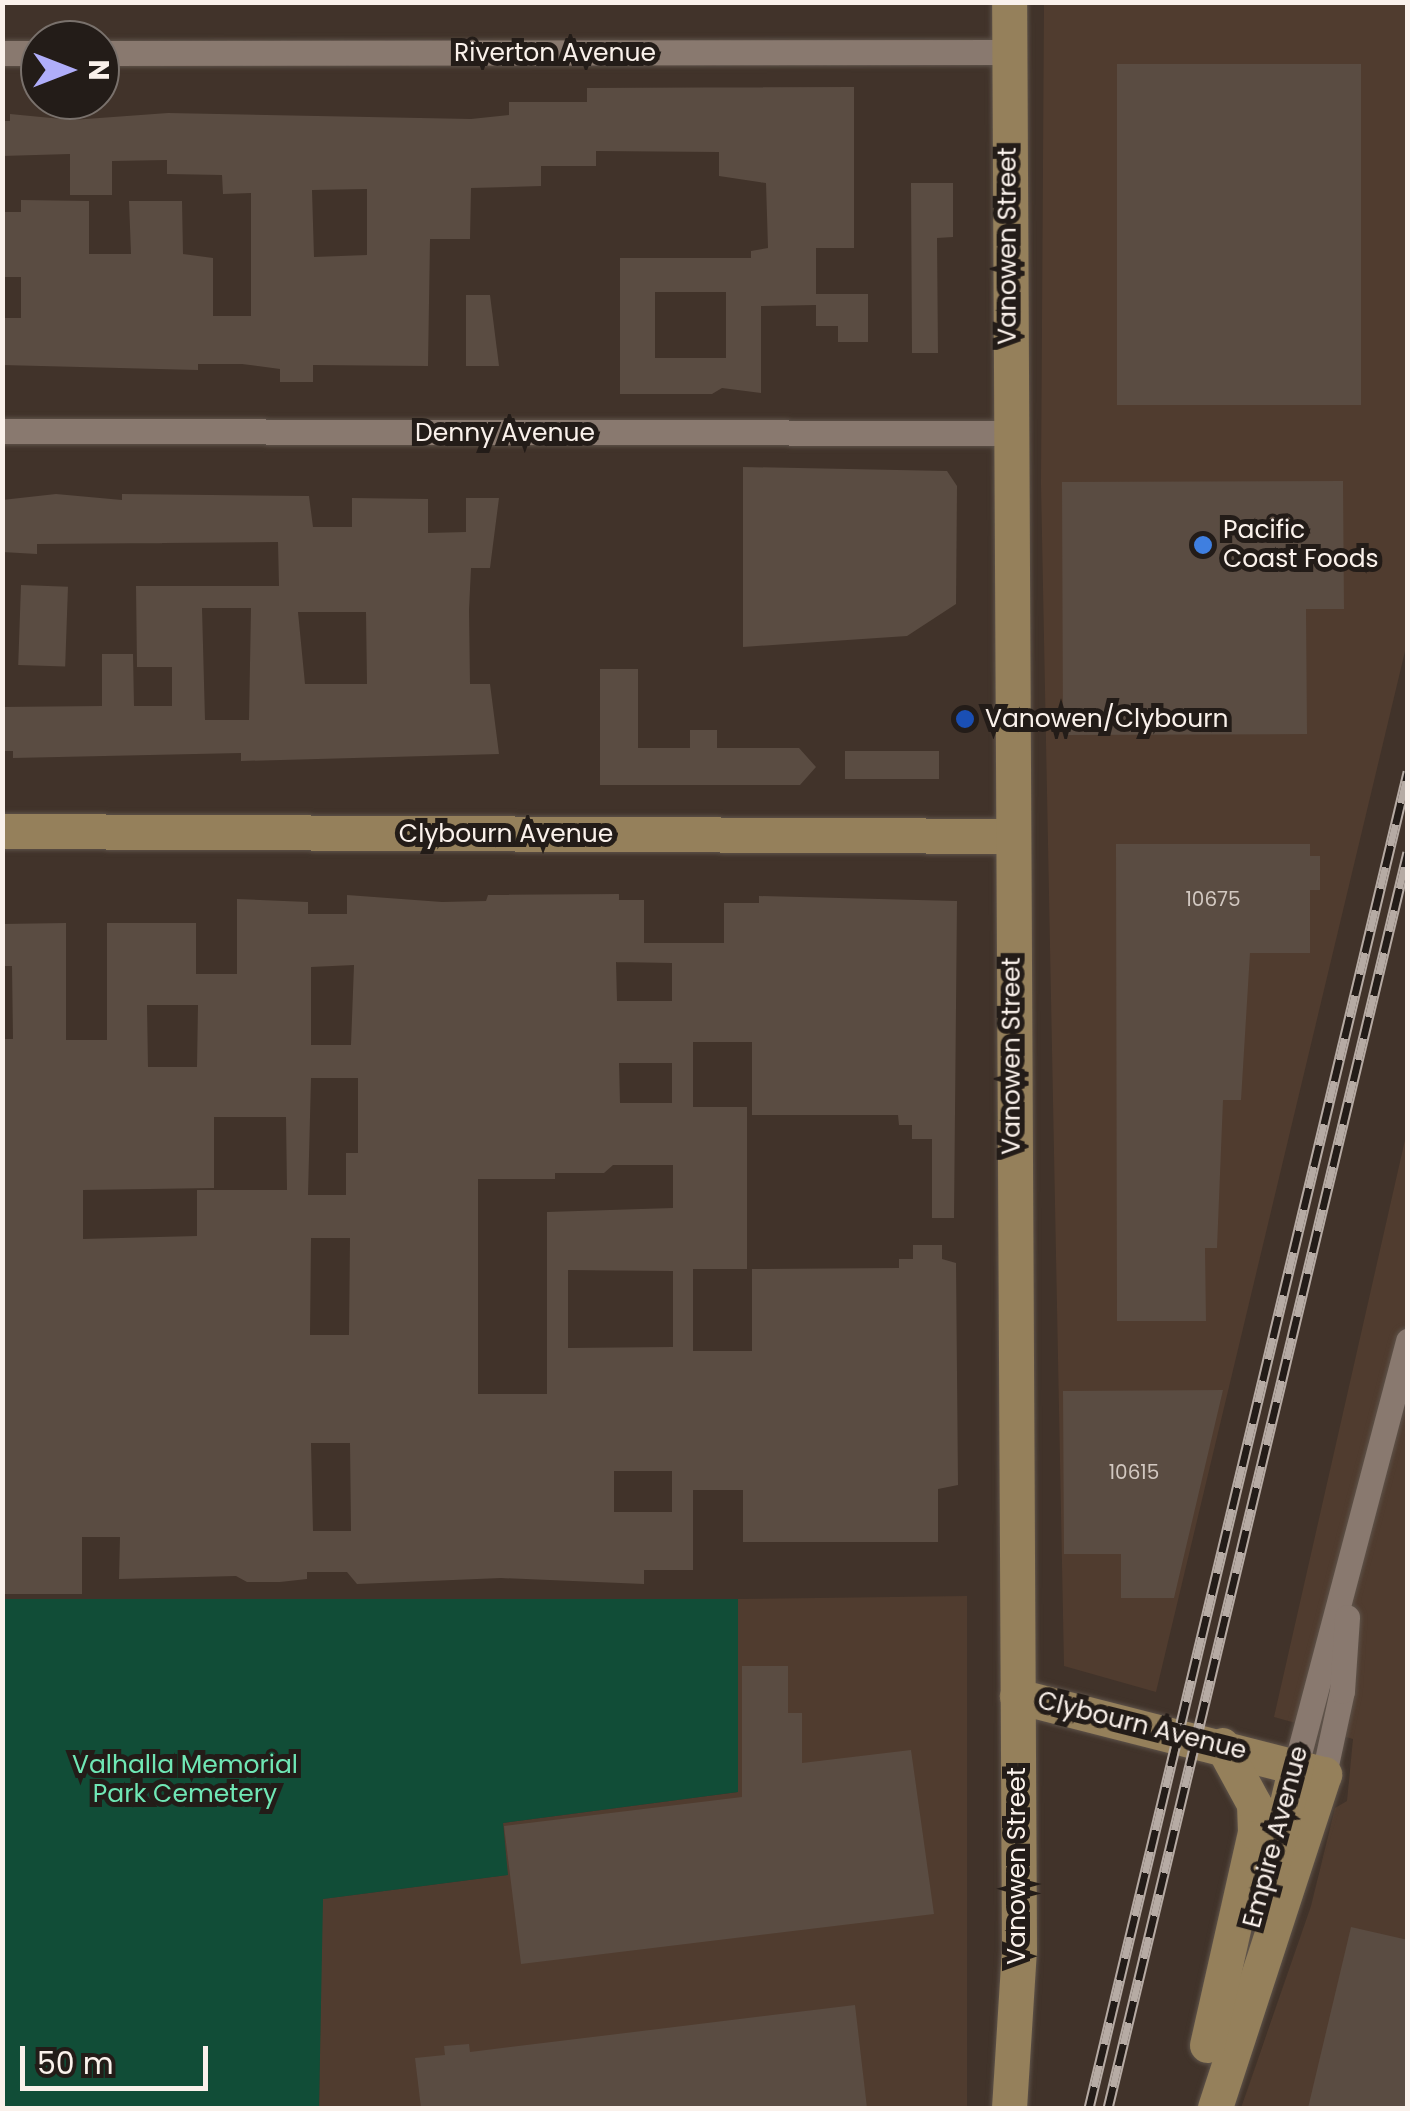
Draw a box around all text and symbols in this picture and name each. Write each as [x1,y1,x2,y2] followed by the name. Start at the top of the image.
[20,20,120,120] north arrow
[454,38,656,68] street label: Riverton Avenue
[79,59,118,81] text: N
[993,147,1023,345] street label: Vanowen Street
[415,418,595,448] street label: Denny Avenue
[1223,516,1379,575] place label: Pacific Coast Foods
[1192,534,1214,556] marker: Pacific Coast Foods
[985,704,1228,734] place label: Vanowen/Clybourn
[954,708,976,730] marker: Vanowen/Clybourn
[399,819,613,849] street label: Clybourn Avenue
[1185,887,1241,911] house number: 10675
[997,957,1027,1155] street label: Vanowen Street
[1109,1460,1159,1484] house number: 10615
[1034,1686,1250,1766] street label: Clybourn Avenue
[1237,1743,1315,1931] street label: Empire Avenue
[72,1751,298,1810] park label: Valhalla Memorial Park Cemetery
[1002,1767,1032,1965] street label: Vanowen Street
[25,2026,212,2088] scale bar
[37,2042,114,2085] text: 50 m

